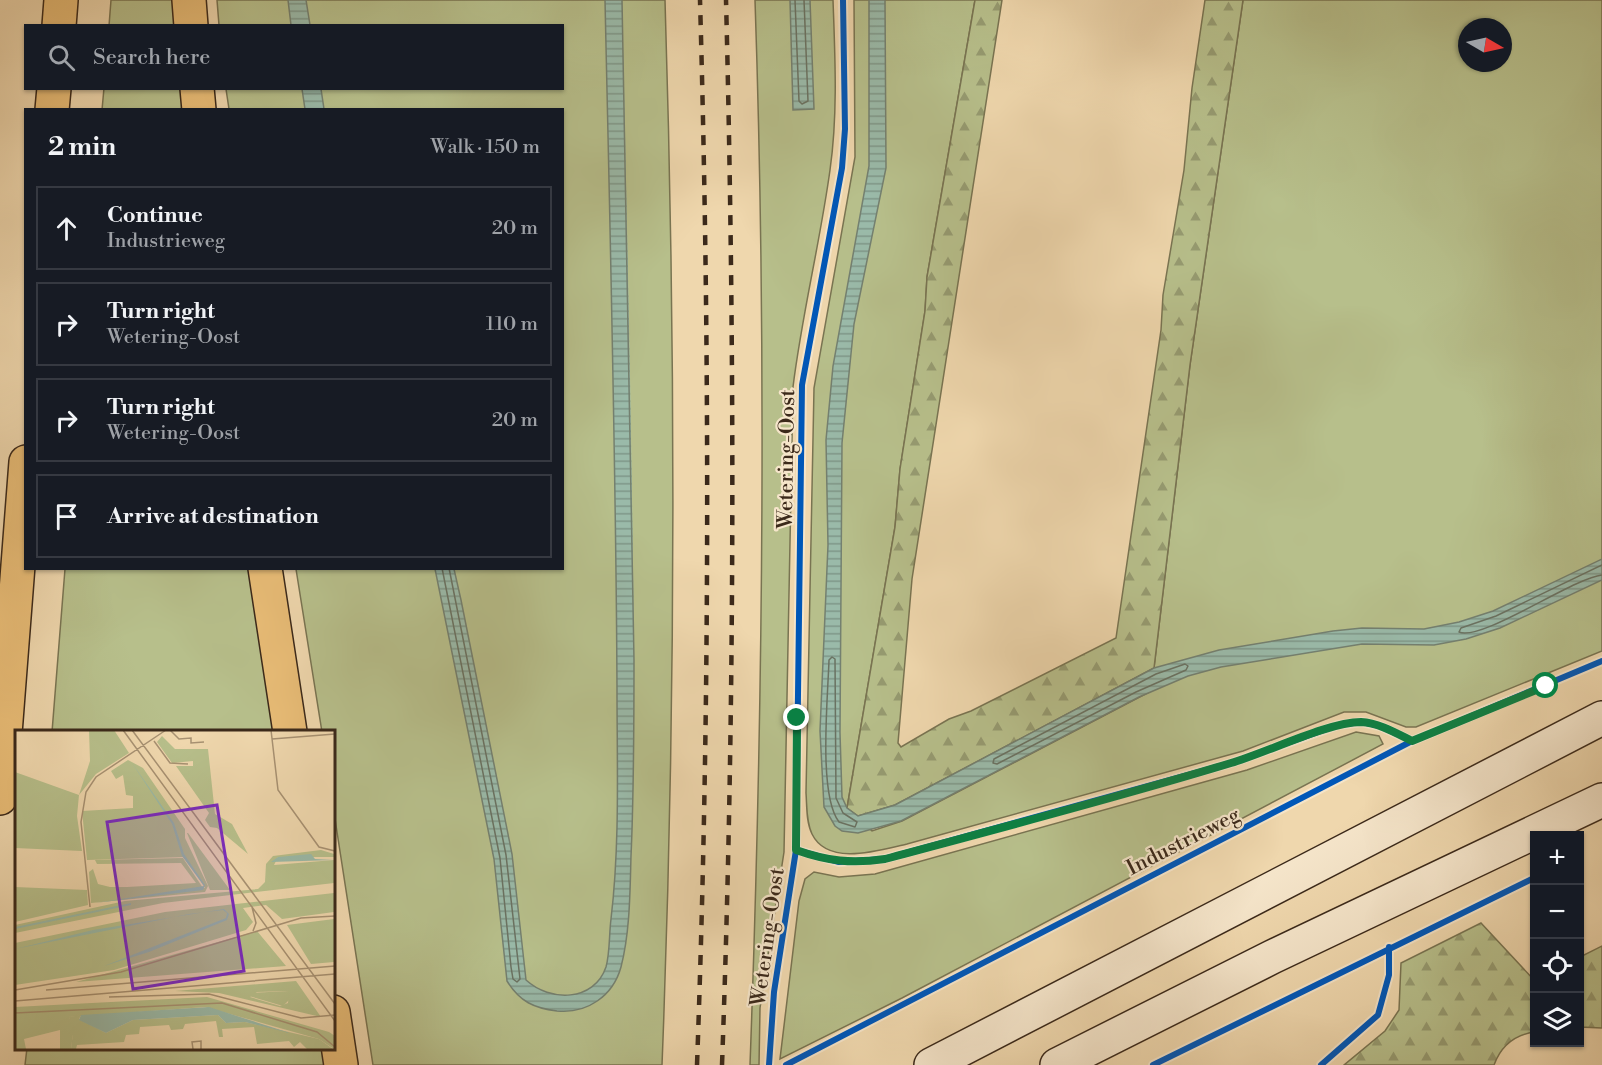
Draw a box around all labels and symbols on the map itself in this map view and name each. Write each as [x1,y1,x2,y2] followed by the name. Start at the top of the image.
[1458,18,1512,72] north arrow
[773,388,801,530] street label: Wetering-Oost
[1532,672,1558,698] route start
[783,704,809,730] route end
[15,730,334,1050] inset map
[1122,802,1245,882] street label: Industrieweg
[745,866,791,1009] street label: Wetering-Oost

